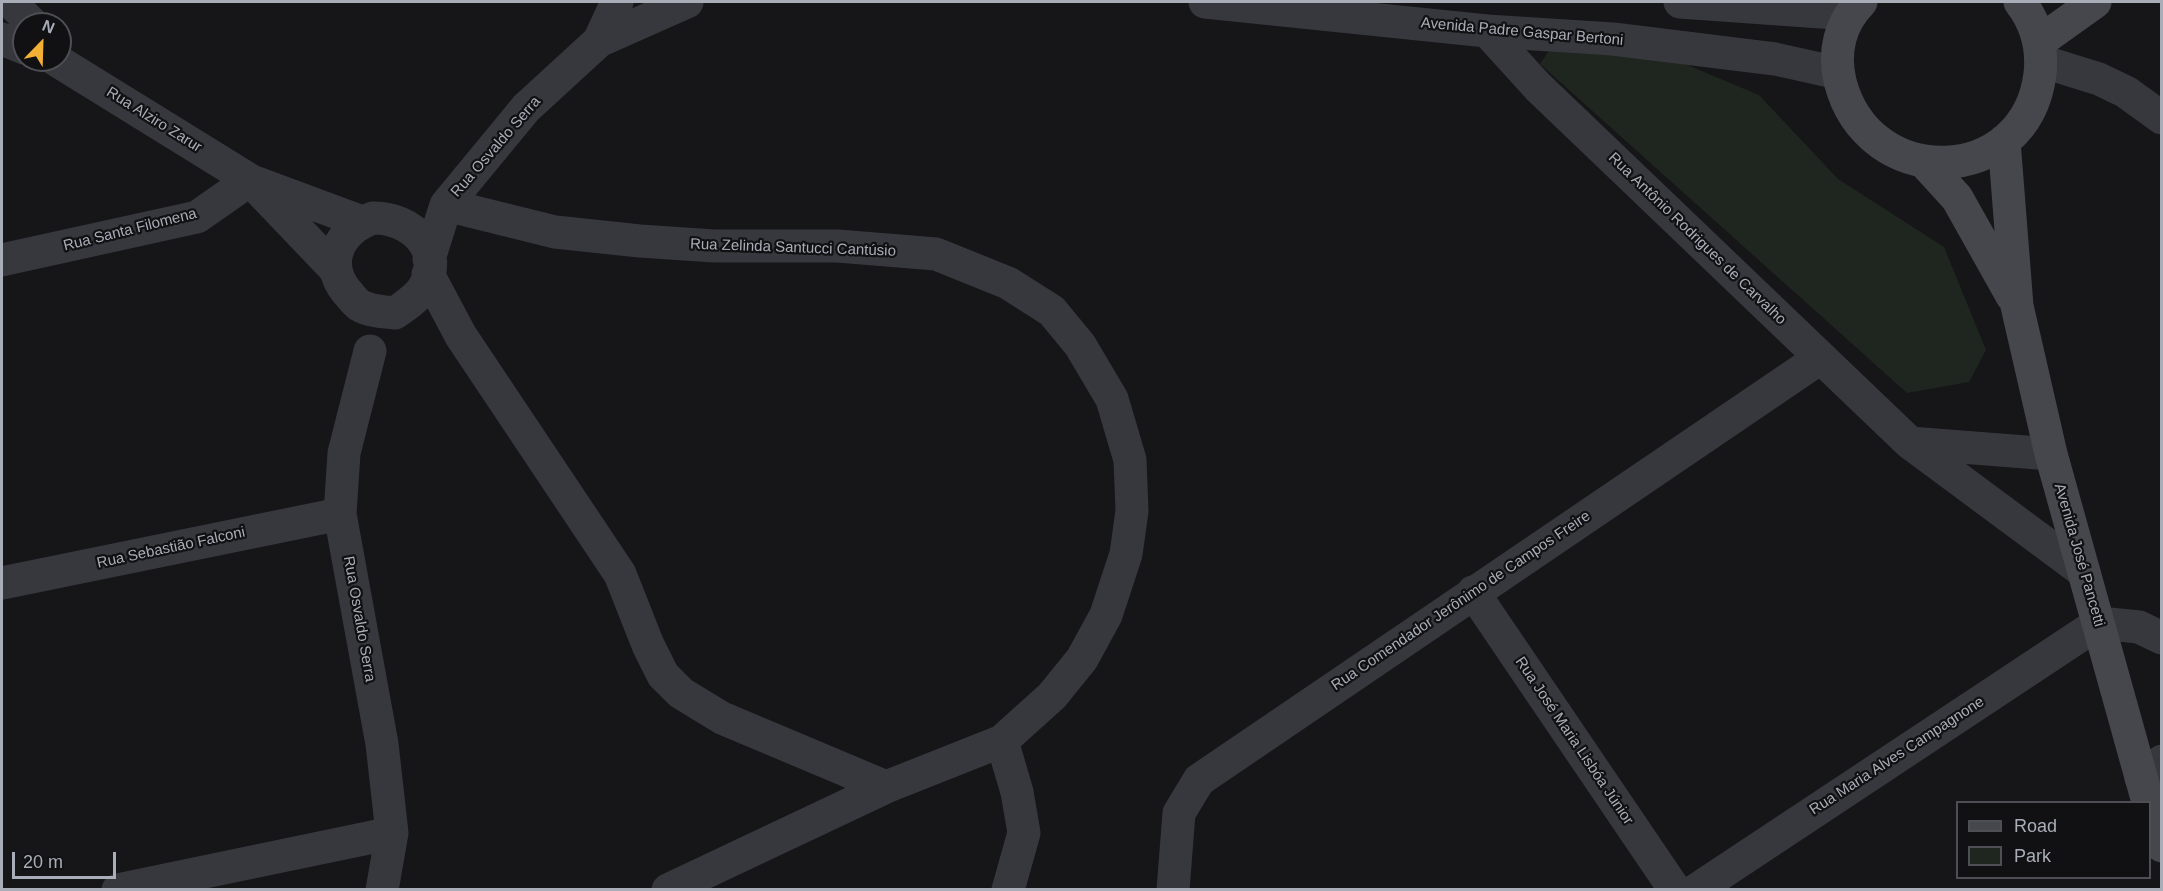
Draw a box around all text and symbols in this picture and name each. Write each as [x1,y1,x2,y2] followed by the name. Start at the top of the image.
[12,12,72,72] north arrow
[1420,14,1624,50] street label: Avenida Padre Gaspar Bertoni
[40,17,57,37] text: N
[103,83,205,157] street label: Rua Alziro Zarur
[447,93,545,201] street label: Rua Osvaldo Serra
[1604,149,1790,329] street label: Rua Antônio Rodrigues de Carvalho
[61,205,199,255] street label: Rua Santa Filomena
[690,235,896,261] street label: Rua Zelinda Santucci Cantúsio
[2050,481,2108,629] street label: Avenida José Pancetti
[1328,507,1594,695] street label: Rua Comendador Jerônimo de Campos Freire
[95,524,247,572] street label: Rua Sebastião Falconi
[339,555,379,683] street label: Rua Osvaldo Serra
[1511,654,1637,828] street label: Rua José Maria Lisbóa Júnior
[1806,693,1988,819] street label: Rua Maria Alves Campagnone
[1956,801,2151,879] legend
[2014,816,2057,836] text: Road
[15,840,118,878] scale bar
[2014,846,2051,866] text: Park
[23,852,63,872] text: 20 m

